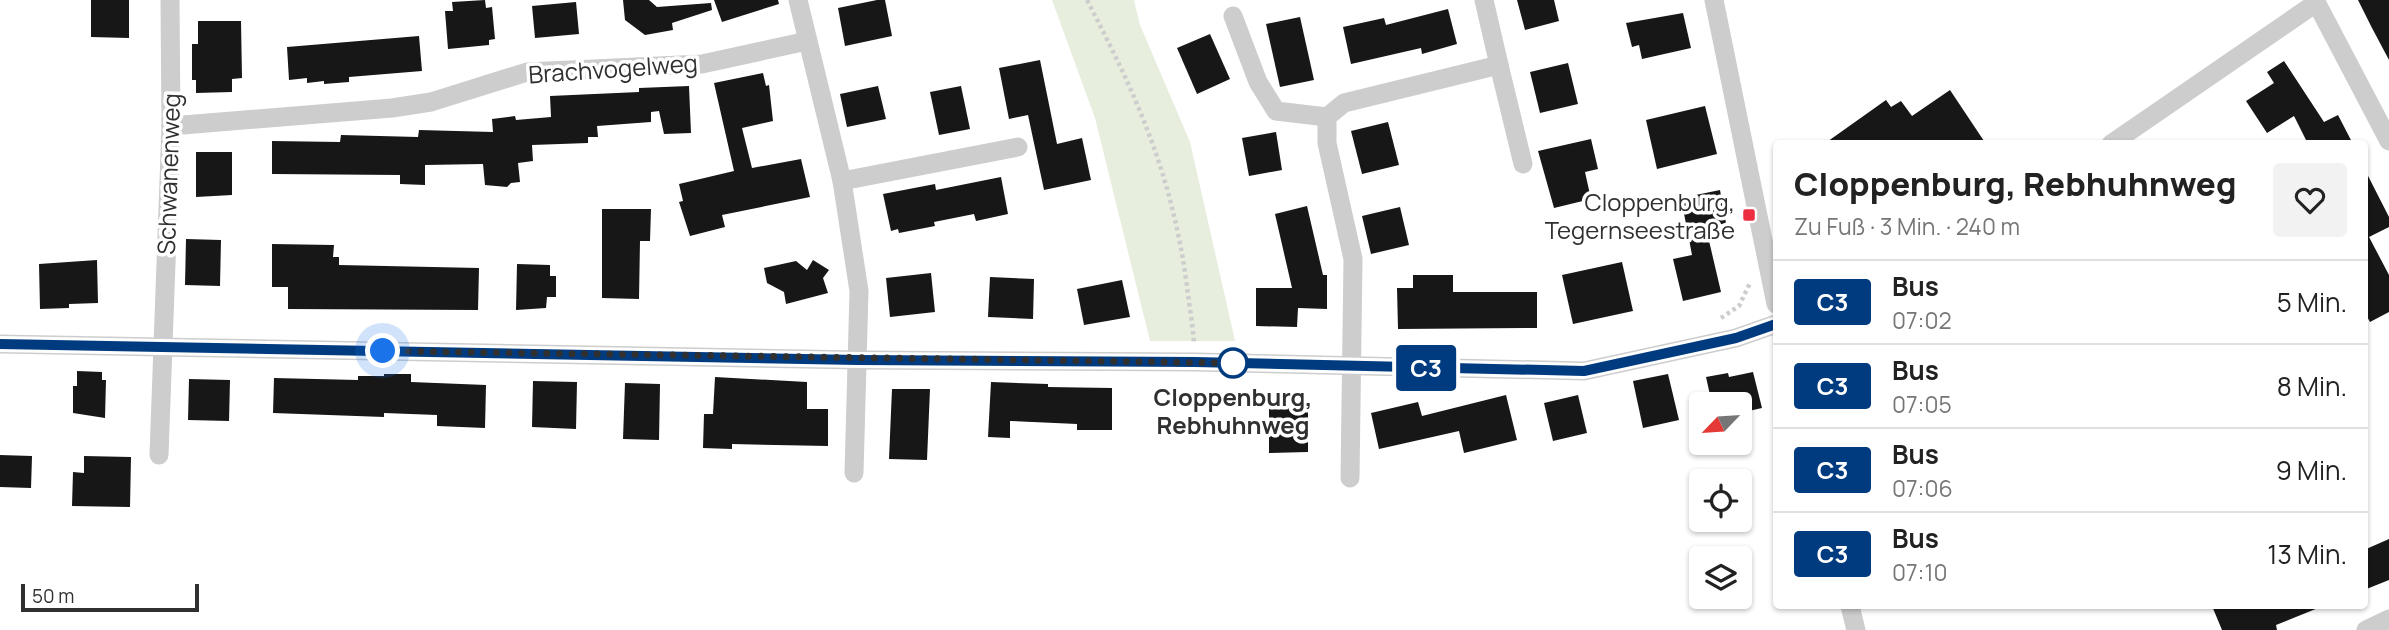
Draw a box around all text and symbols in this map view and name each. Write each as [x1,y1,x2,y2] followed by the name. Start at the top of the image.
[527,46,699,90] street label: Brachvogelweg
[149,93,187,255] street label: Schwanenweg
[1794,161,2237,206] text: Cloppenburg, Rebhuhnweg
[2273,163,2347,237] button: heart
[1545,185,1735,246] place label: Cloppenburg, Tegernseestraße
[1741,207,1757,223] marker: Cloppenburg, Tegernseestraße
[1794,210,2020,242] text: Zu Fuß · 3 Min. · 240 m
[1892,268,1939,304] text: Bus
[2277,284,2347,320] text: 5 Min.
[1817,285,1848,318] text: C3
[1892,304,1952,336] text: 07:02
[365,333,400,368] your location
[1394,345,1458,391] line badge: C3
[1218,348,1248,378] marker: Cloppenburg, Rebhuhnweg
[1410,351,1442,384] text: C3
[1892,352,1939,388] text: Bus
[2277,368,2347,404] text: 8 Min.
[1817,369,1848,402] text: C3
[1154,380,1312,441] place label: Cloppenburg, Rebhuhnweg
[1892,388,1952,420] text: 07:05
[1689,392,1752,455] north arrow
[1689,392,1752,609] map controls
[1892,436,1939,472] text: Bus
[2276,452,2347,488] text: 9 Min.
[1817,453,1848,486] text: C3
[1689,469,1752,532] button: locate
[1892,472,1953,504] text: 07:06
[1892,520,1939,556] text: Bus
[2267,536,2347,572] text: 13 Min.
[1817,537,1848,570] text: C3
[1689,546,1752,609] button: layers
[1892,556,1947,588] text: 07:10
[21,581,200,613] scale bar
[32,583,74,609] text: 50 m

